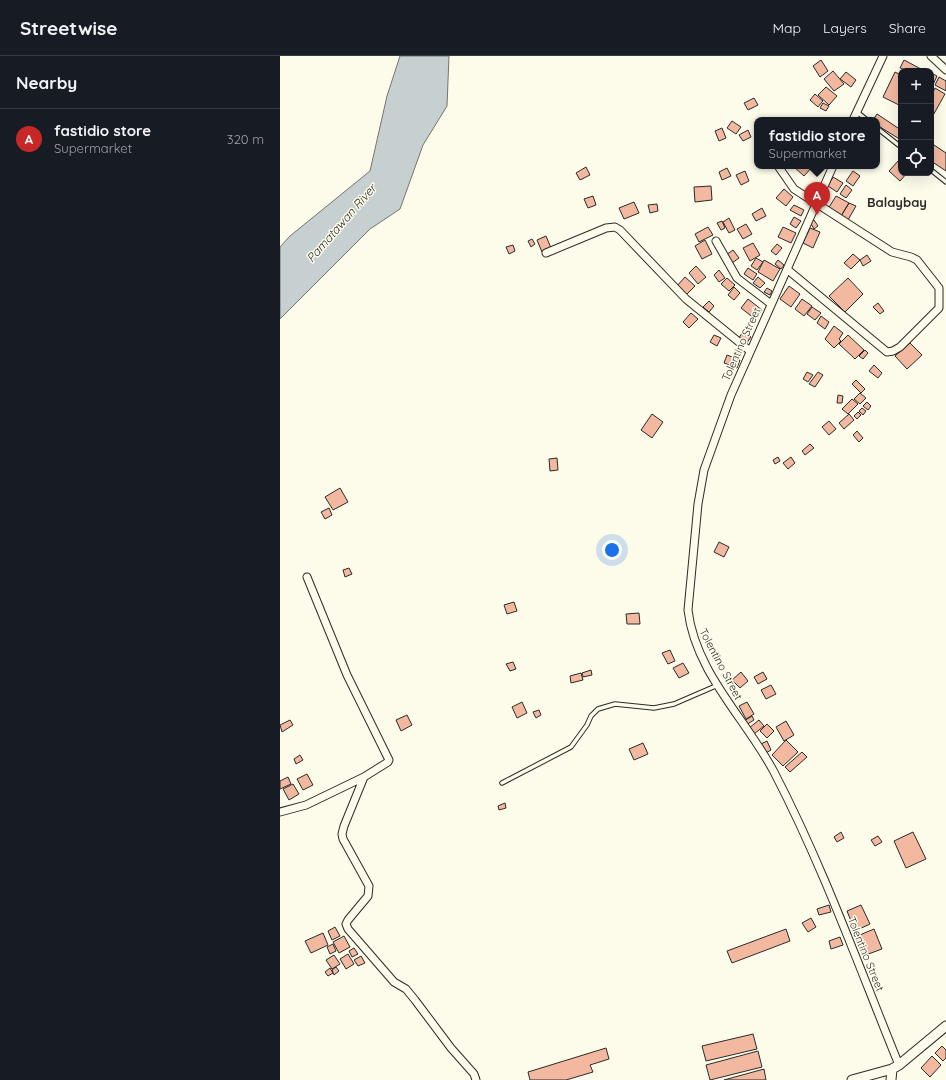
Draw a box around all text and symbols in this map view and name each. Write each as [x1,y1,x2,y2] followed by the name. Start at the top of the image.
[20,16,117,40] text: Streetwise
[772,19,801,37] text: Map
[823,19,867,37] text: Layers
[889,19,926,37] text: Share
[898,68,934,176] map controls
[898,68,934,104] button: +
[16,72,77,93] text: Nearby
[898,104,934,140] button: −
[754,117,880,169] popup
[54,121,151,140] text: fastidio store
[768,126,866,145] text: fastidio store
[25,131,33,147] text: A
[227,131,264,147] text: 320 m
[54,140,132,156] text: Supermarket
[898,140,934,176] button: locate
[768,145,847,161] text: Supermarket
[303,180,380,265] water label: Pamatawan River
[804,182,830,215] pin: A
[867,194,927,210] district label: Balaybay
[719,305,764,383] street label: Tolentino Street
[602,540,622,560] your location
[696,626,746,702] street label: Tolentino Street
[845,915,887,994] street label: Tolentino Street

